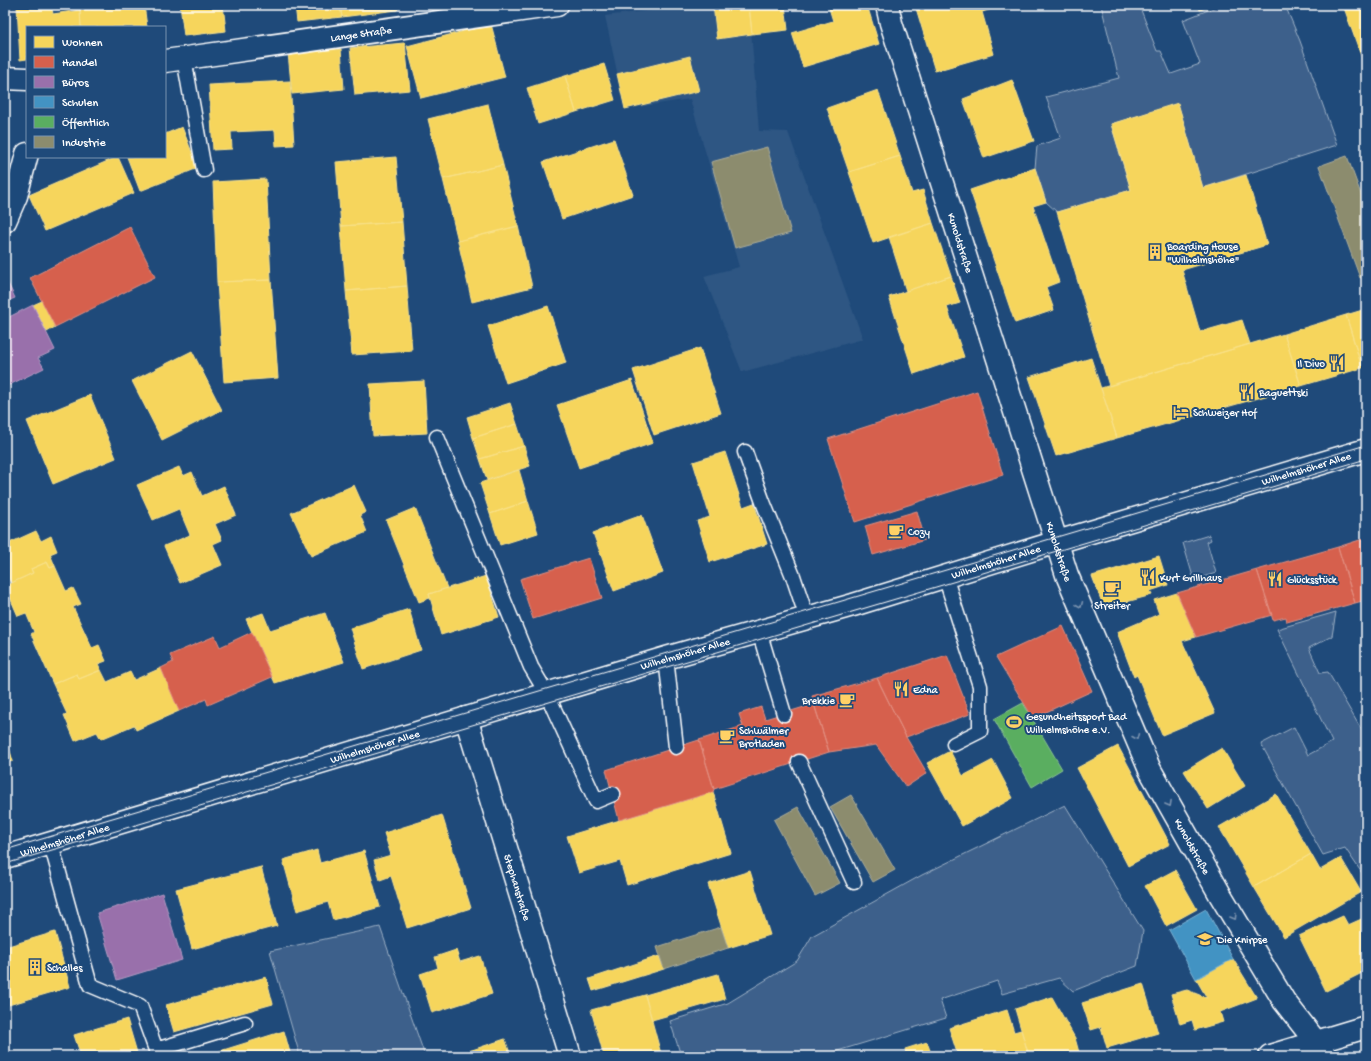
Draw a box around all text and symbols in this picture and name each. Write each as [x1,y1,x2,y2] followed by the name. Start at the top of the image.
[330,25,393,45] street label: Lange Straße
[26,26,166,158] legend
[62,37,103,51] text: Wohnen
[62,57,97,71] text: Handel
[61,77,89,91] text: Büros
[62,97,99,111] text: Schulen
[62,117,110,131] text: Öffentlich
[62,137,106,151] text: Industrie
[944,212,974,275] street label: Kunoldstraße
[1166,242,1239,267] place label: Boarding House "Wilhelmshöhe"
[1146,243,1164,261] building icon: Boarding House "Wilhelmshöhe"
[1328,354,1346,372] restaurant icon: Il Divo
[1297,359,1325,371] place label: Il Divo
[1238,383,1256,401] restaurant icon: Baguettski
[1258,388,1308,400] place label: Baguettski
[1172,403,1190,421] hotel icon: Schweizer Hof
[1193,407,1258,420] place label: Schweizer Hof
[1260,451,1353,489] street label: Wilhelmshöher Allee
[1042,521,1073,584] street label: Kunoldstraße
[887,522,905,540] cafe icon: Cozy
[908,527,931,539] place label: Cozy
[950,543,1043,582] street label: Wilhelmshöher Allee
[1139,568,1157,586] restaurant icon: Kurt Grillhaus
[1266,570,1284,588] restaurant icon: Glücksstück
[1160,573,1222,585] place label: Kurt Grillhaus
[1287,575,1338,587] place label: Glücksstück
[1103,579,1121,597] cafe icon: Streiter
[1075,601,1083,608] one-way arrow
[1094,601,1131,613] place label: Streiter
[639,636,732,673] street label: Wilhelmshöher Allee
[892,680,910,698] restaurant icon: Edna
[913,685,939,697] place label: Edna
[838,691,856,709] cafe icon: Brekkie
[801,696,835,708] place label: Brekkie
[1026,712,1128,737] place label: Gesundheitssport Bad Wilhelmshöhe e.V.
[1005,713,1023,731] sports icon: Gesundheitssport Bad Wilhelmshöhe e.V.
[738,726,789,751] place label: Schwälmer Brotladen
[718,727,736,745] cafe icon: Schwälmer Brotladen
[329,728,422,767] street label: Wilhelmshöher Allee
[1132,734,1140,741] one-way arrow
[1165,799,1172,807] one-way arrow
[1171,817,1212,877] street label: Kunoldstraße
[19,822,111,860] street label: Wilhelmshöher Allee
[500,853,532,923] street label: Stephanstraße
[1229,913,1236,920] one-way arrow
[1196,930,1214,948] school or university icon: Die Knirpse
[1216,935,1268,947] place label: Die Knirpse
[26,958,44,976] building icon: Schalles
[47,963,83,975] place label: Schalles

